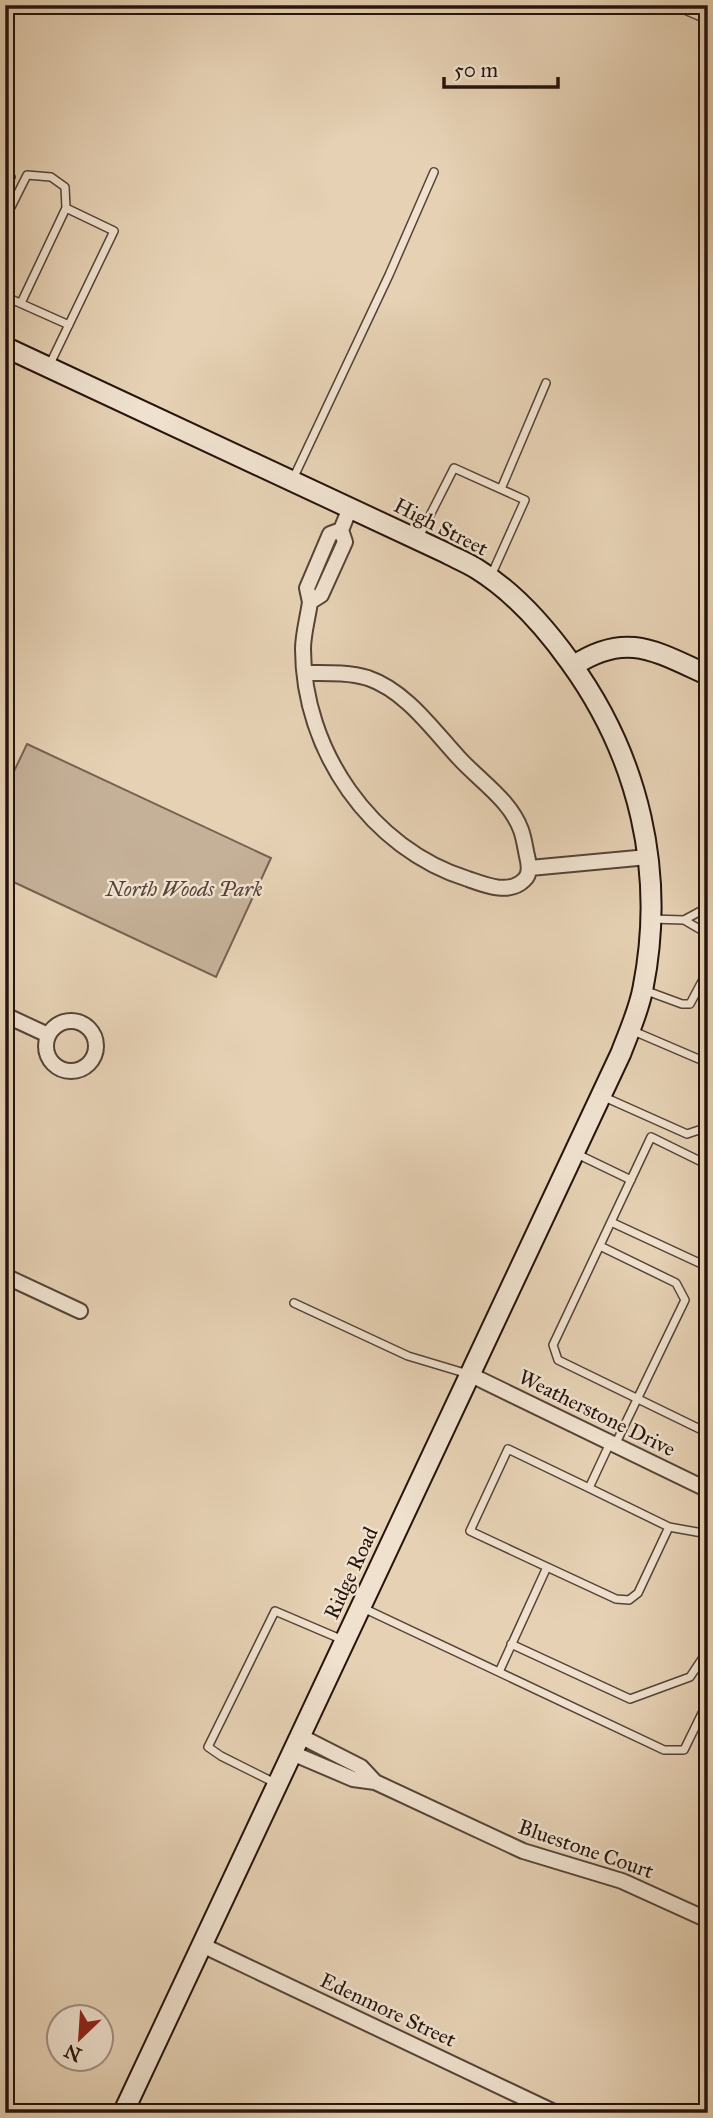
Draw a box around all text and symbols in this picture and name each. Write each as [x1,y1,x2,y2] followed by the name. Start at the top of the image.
[444,46,557,90] scale bar
[454,57,499,83] text: 50 m
[390,492,493,562] street label: High Street
[105,876,263,902] park label: North Woods Park
[514,1364,680,1462] street label: Weatherstone Drive
[318,1522,384,1623] street label: Ridge Road
[515,1814,658,1884] street label: Bluestone Court
[316,1967,461,2053] street label: Edenmore Street
[46,2002,116,2072] north arrow
[61,2039,85,2067] text: N

